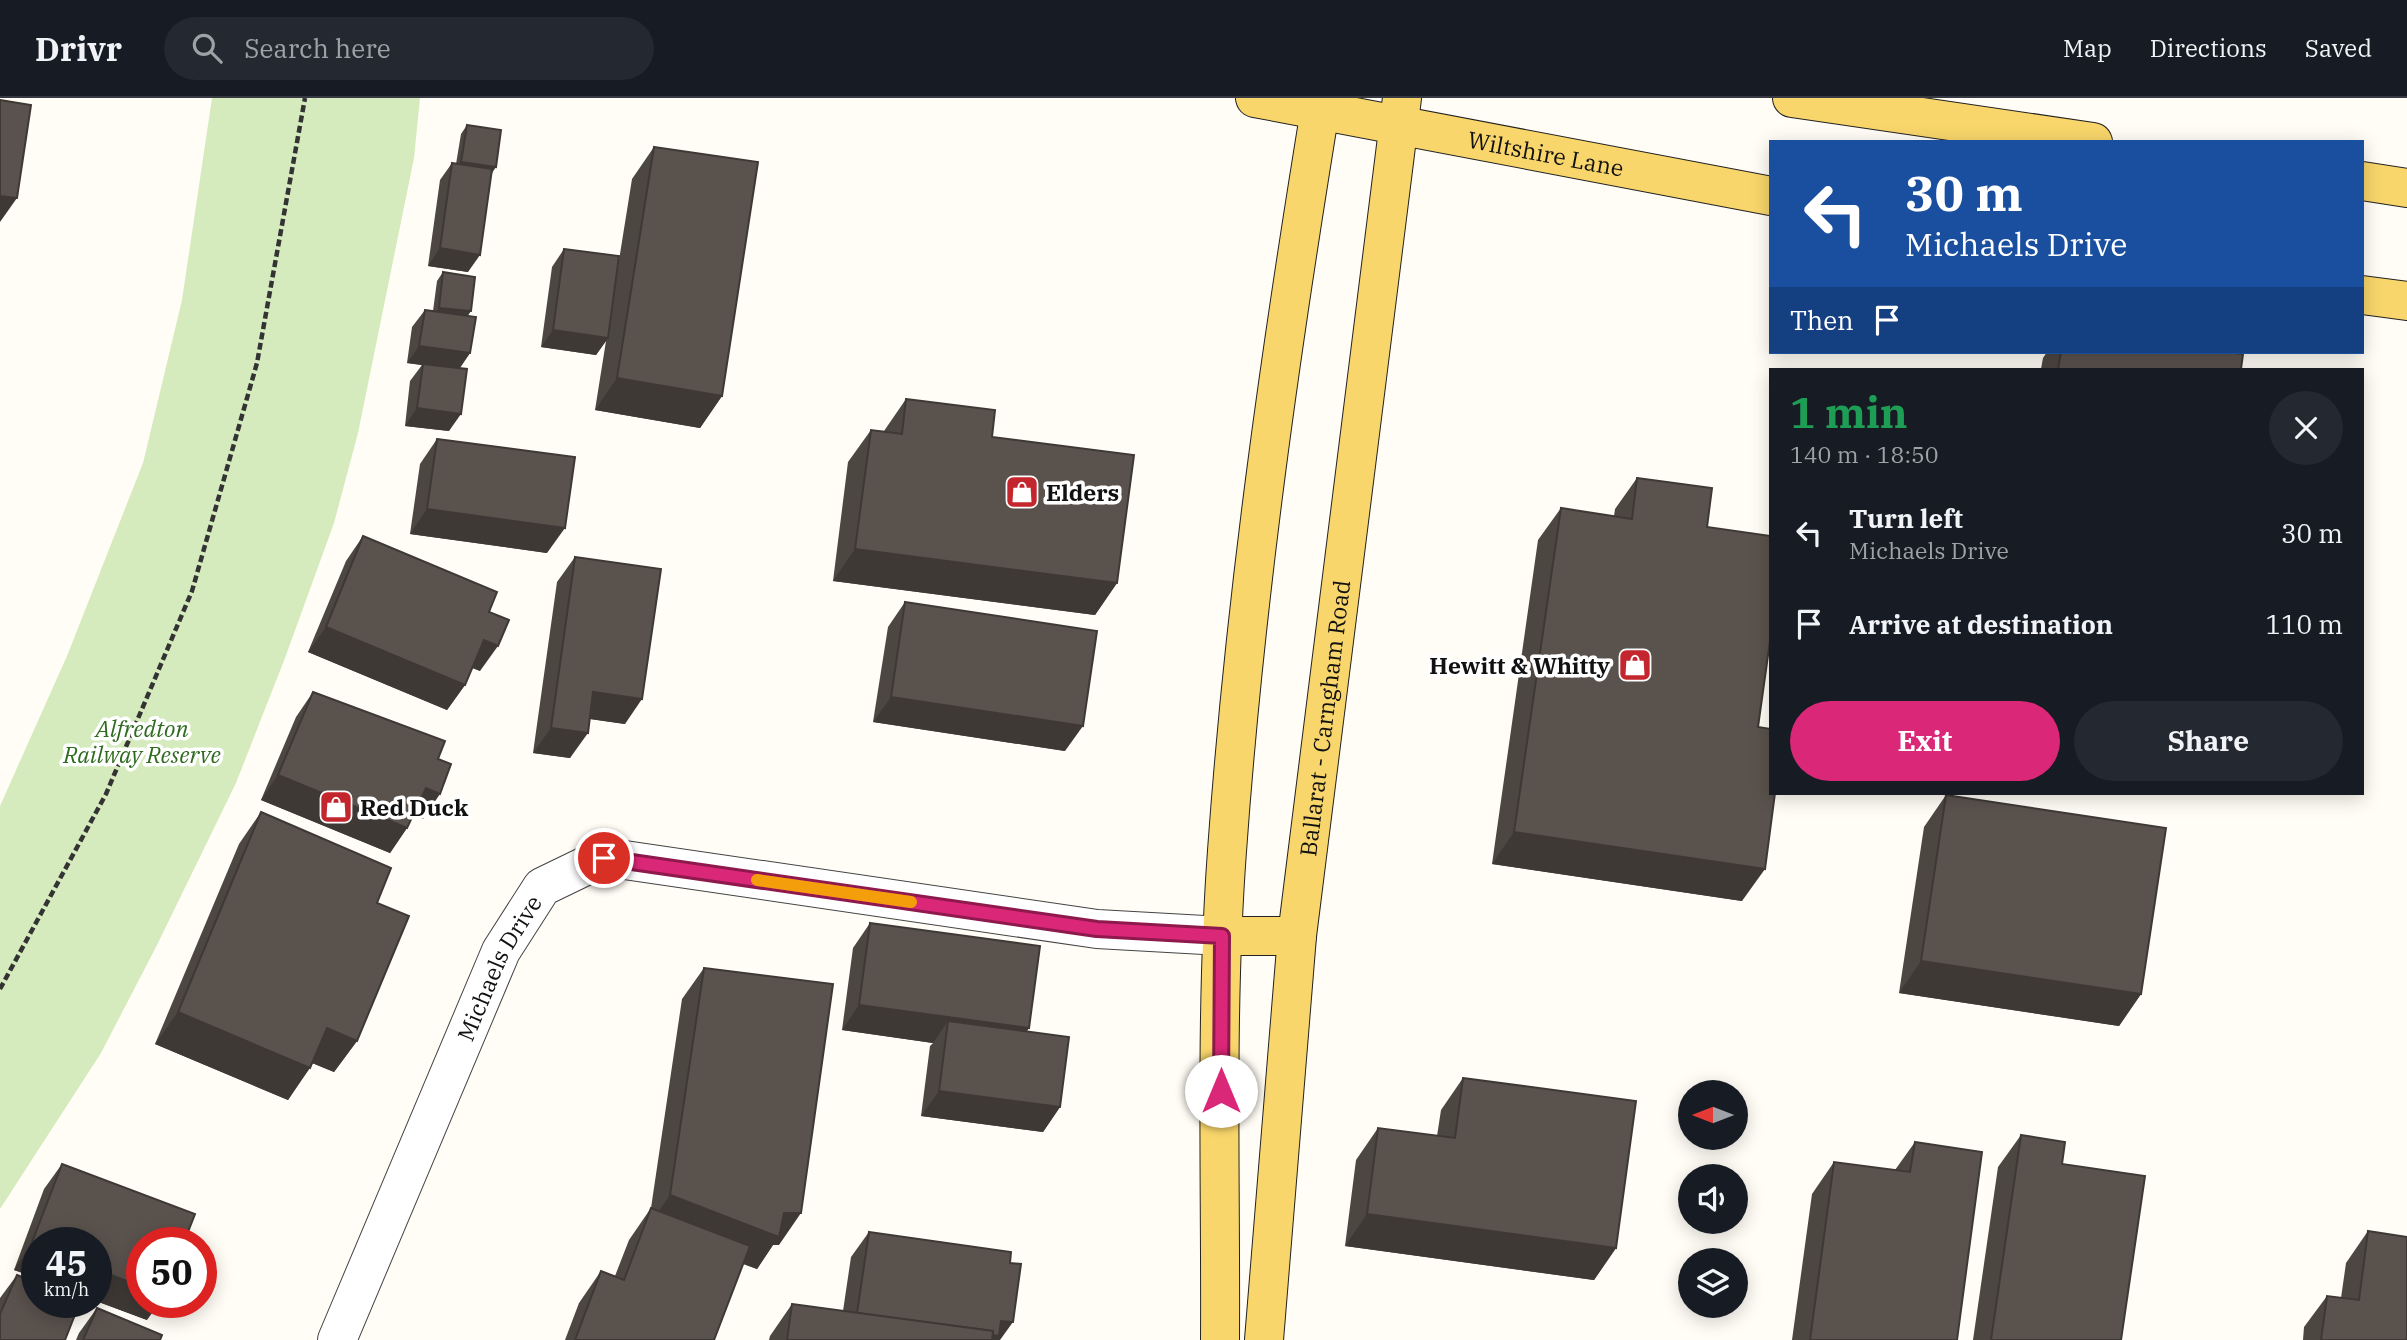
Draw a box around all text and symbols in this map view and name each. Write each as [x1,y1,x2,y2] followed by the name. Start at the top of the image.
[164,17,654,80] search box
[35,27,122,70] text: Drivr
[188,29,226,67] icon: search
[244,31,391,65] text: Search here
[2063,32,2112,64] text: Map
[2150,32,2267,64] text: Directions
[2305,32,2372,64] text: Saved
[1465,124,1626,183] street label: Wiltshire Lane
[1905,161,2023,224] text: 30 m
[1790,168,1881,259] icon: left
[1905,223,2128,265] text: Michaels Drive
[1868,301,1906,339] icon: arrive
[1790,303,1854,337] text: Then
[1790,385,1908,440] text: 1 min
[2269,391,2343,465] button: close
[1790,439,1939,469] text: 140 m · 18:50
[1003,473,1041,511] shop icon: Elders
[1046,477,1119,507] place label: Elders
[1849,501,1963,535] text: Turn left
[1790,514,1828,552] icon: left
[2281,516,2343,550] text: 30 m
[1849,535,2009,565] text: Michaels Drive
[1292,578,1357,858] street label: Ballarat - Carngham Road
[1790,605,1828,643] icon: arrive
[1849,607,2113,641] text: Arrive at destination
[2265,607,2343,641] text: 110 m
[1616,646,1654,684] shop icon: Hewitt & Whitty
[1429,650,1610,680] place label: Hewitt & Whitty
[1790,701,2060,781] button: Exit
[2074,701,2343,781] button: Share
[62,713,221,769] park label: Alfredton Railway Reserve
[317,788,355,826] shop icon: Red Duck
[360,792,469,822] place label: Red Duck
[574,828,634,888] pin
[585,839,623,877] icon: arrive
[450,889,548,1045] street label: Michaels Drive
[1184,1054,1258,1128] position arrow
[1678,1080,1748,1150] north arrow
[1678,1080,1748,1318] map controls
[1678,1164,1748,1234] button: sound
[126,1227,217,1318] speed limit sign: 50
[45,1240,88,1286] text: 45
[1678,1248,1748,1318] button: layers
[44,1278,89,1301] text: km/h

